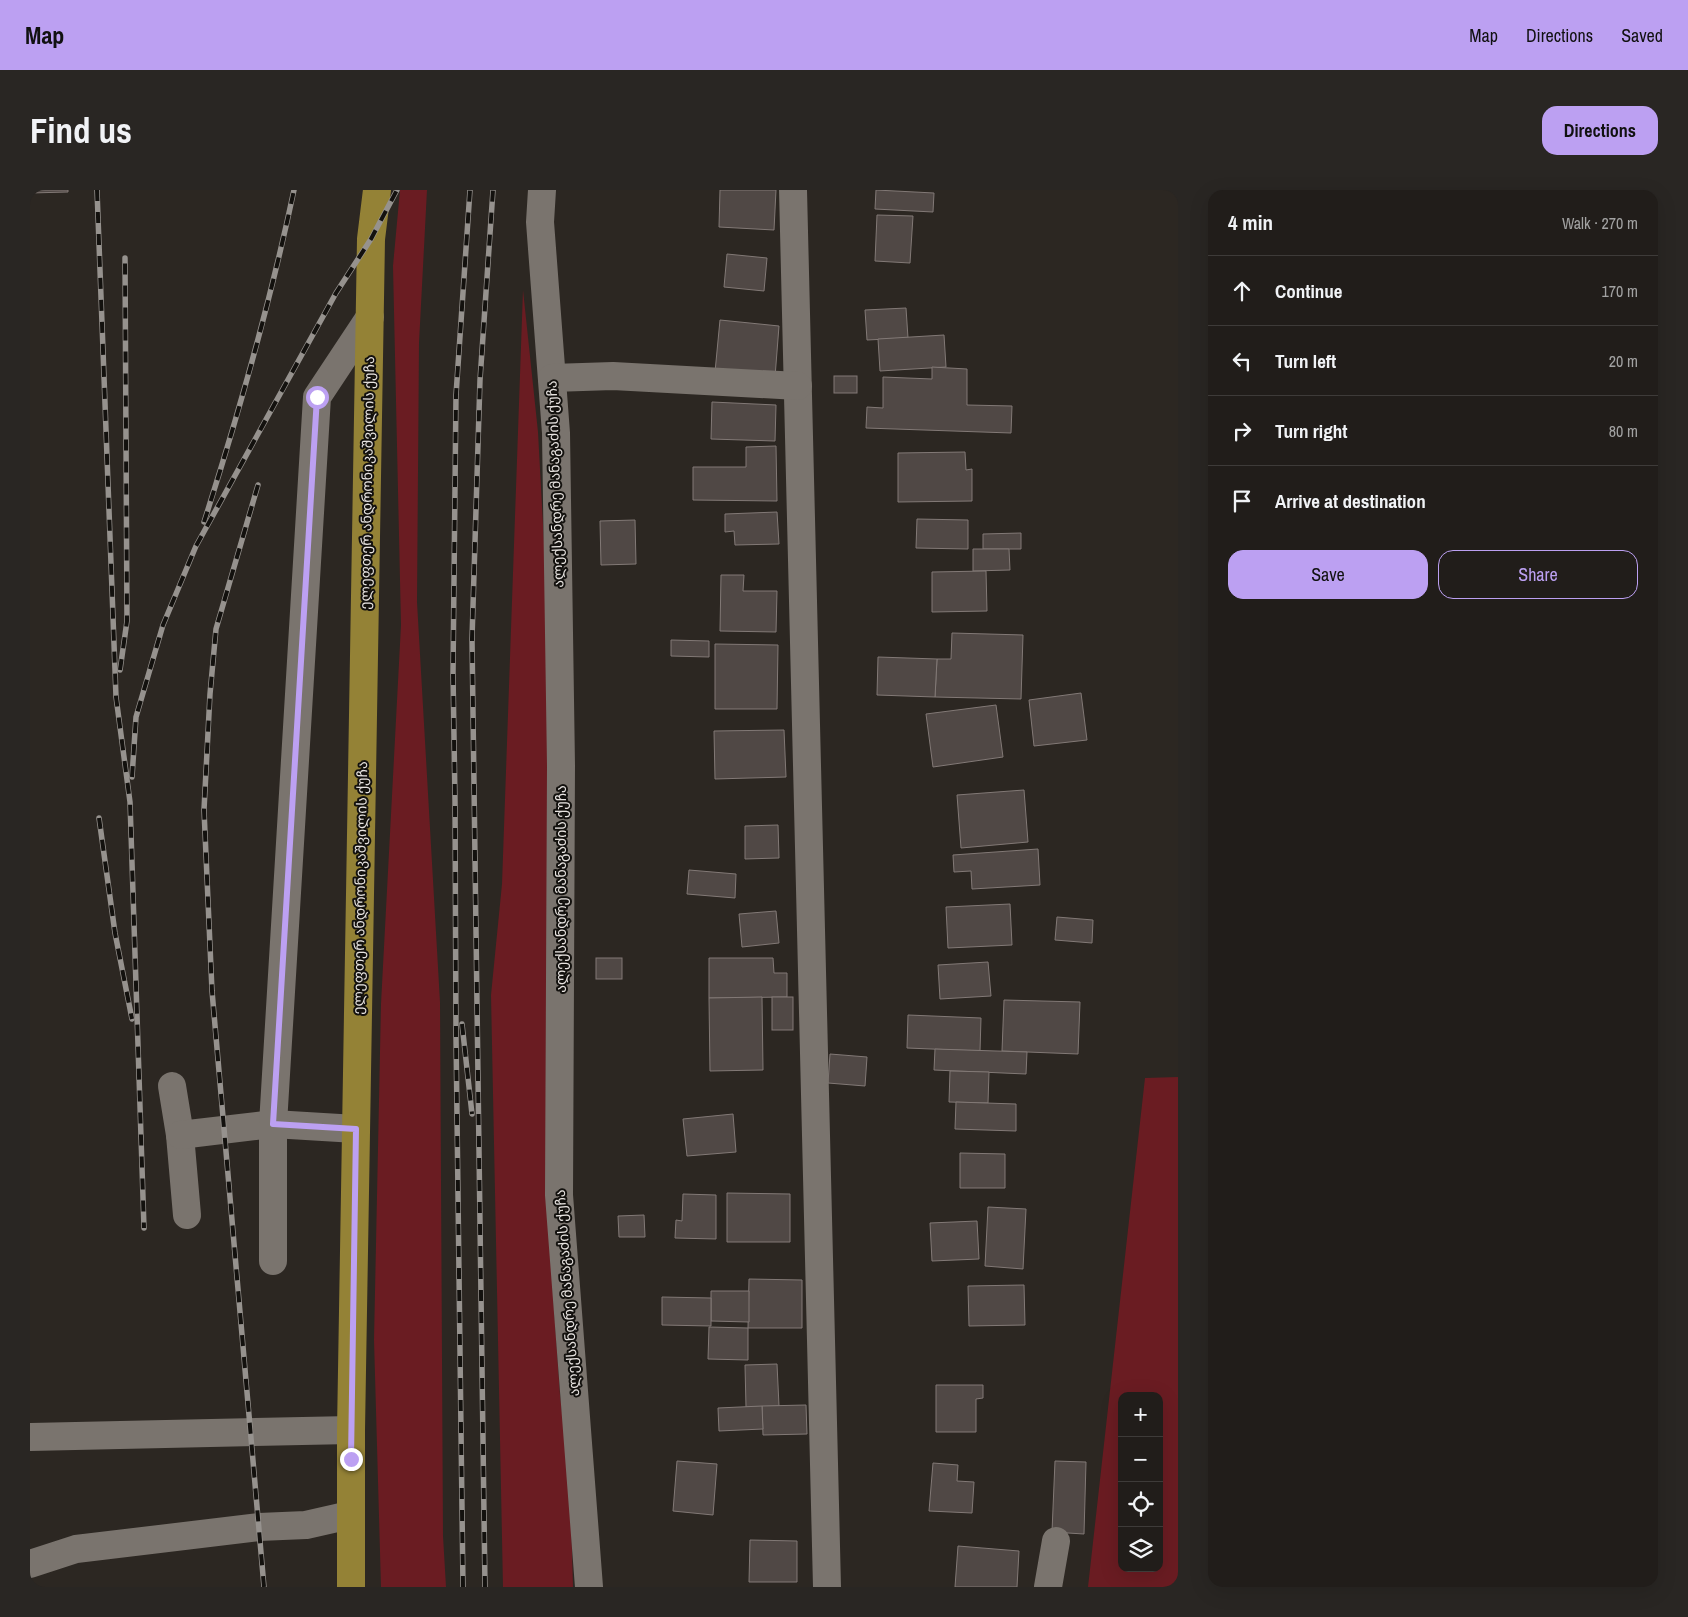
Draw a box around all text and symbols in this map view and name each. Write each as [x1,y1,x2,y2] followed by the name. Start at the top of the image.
[25,19,64,51] text: Map
[1469,23,1498,48] text: Map
[1526,23,1593,48] text: Directions
[1621,23,1663,48] text: Saved
[1542,106,1658,155] button: Directions
[30,107,132,154] text: Find us
[1228,208,1273,237] text: 4 min
[1562,212,1638,234] text: Walk · 270 m
[1228,277,1256,305] icon: ahead
[1275,278,1343,304] text: Continue
[1602,280,1638,302] text: 170 m
[1228,347,1256,375] icon: left
[1275,348,1336,374] text: Turn left
[1609,350,1638,372] text: 20 m
[356,356,378,610] street label: ელეფთერ ანდრონიკაშვილის ქუჩა
[542,380,568,588] street label: ალექსანდრე მანაგაძის ქუჩა
[306,386,329,409] route start
[1228,417,1256,445] icon: right
[1275,418,1347,444] text: Turn right
[1609,420,1638,442] text: 80 m
[1228,487,1256,515] icon: arrive
[1275,488,1426,514] text: Arrive at destination
[1228,550,1428,599] button: Save
[1438,550,1638,599] button: Share
[349,761,371,1015] street label: ელეფთერ ანდრონიკაშვილის ქუჩა
[552,785,570,993] street label: ალექსანდრე მანაგაძის ქუჩა
[551,1189,583,1397] street label: ალექსანდრე მანაგაძის ქუჩა
[1118,1392,1163,1572] map controls
[1118,1392,1163,1437] button: +
[1118,1437,1163,1482] button: −
[340,1448,363,1471] route end
[1118,1482,1163,1527] button: locate
[1118,1527,1163,1572] button: layers

